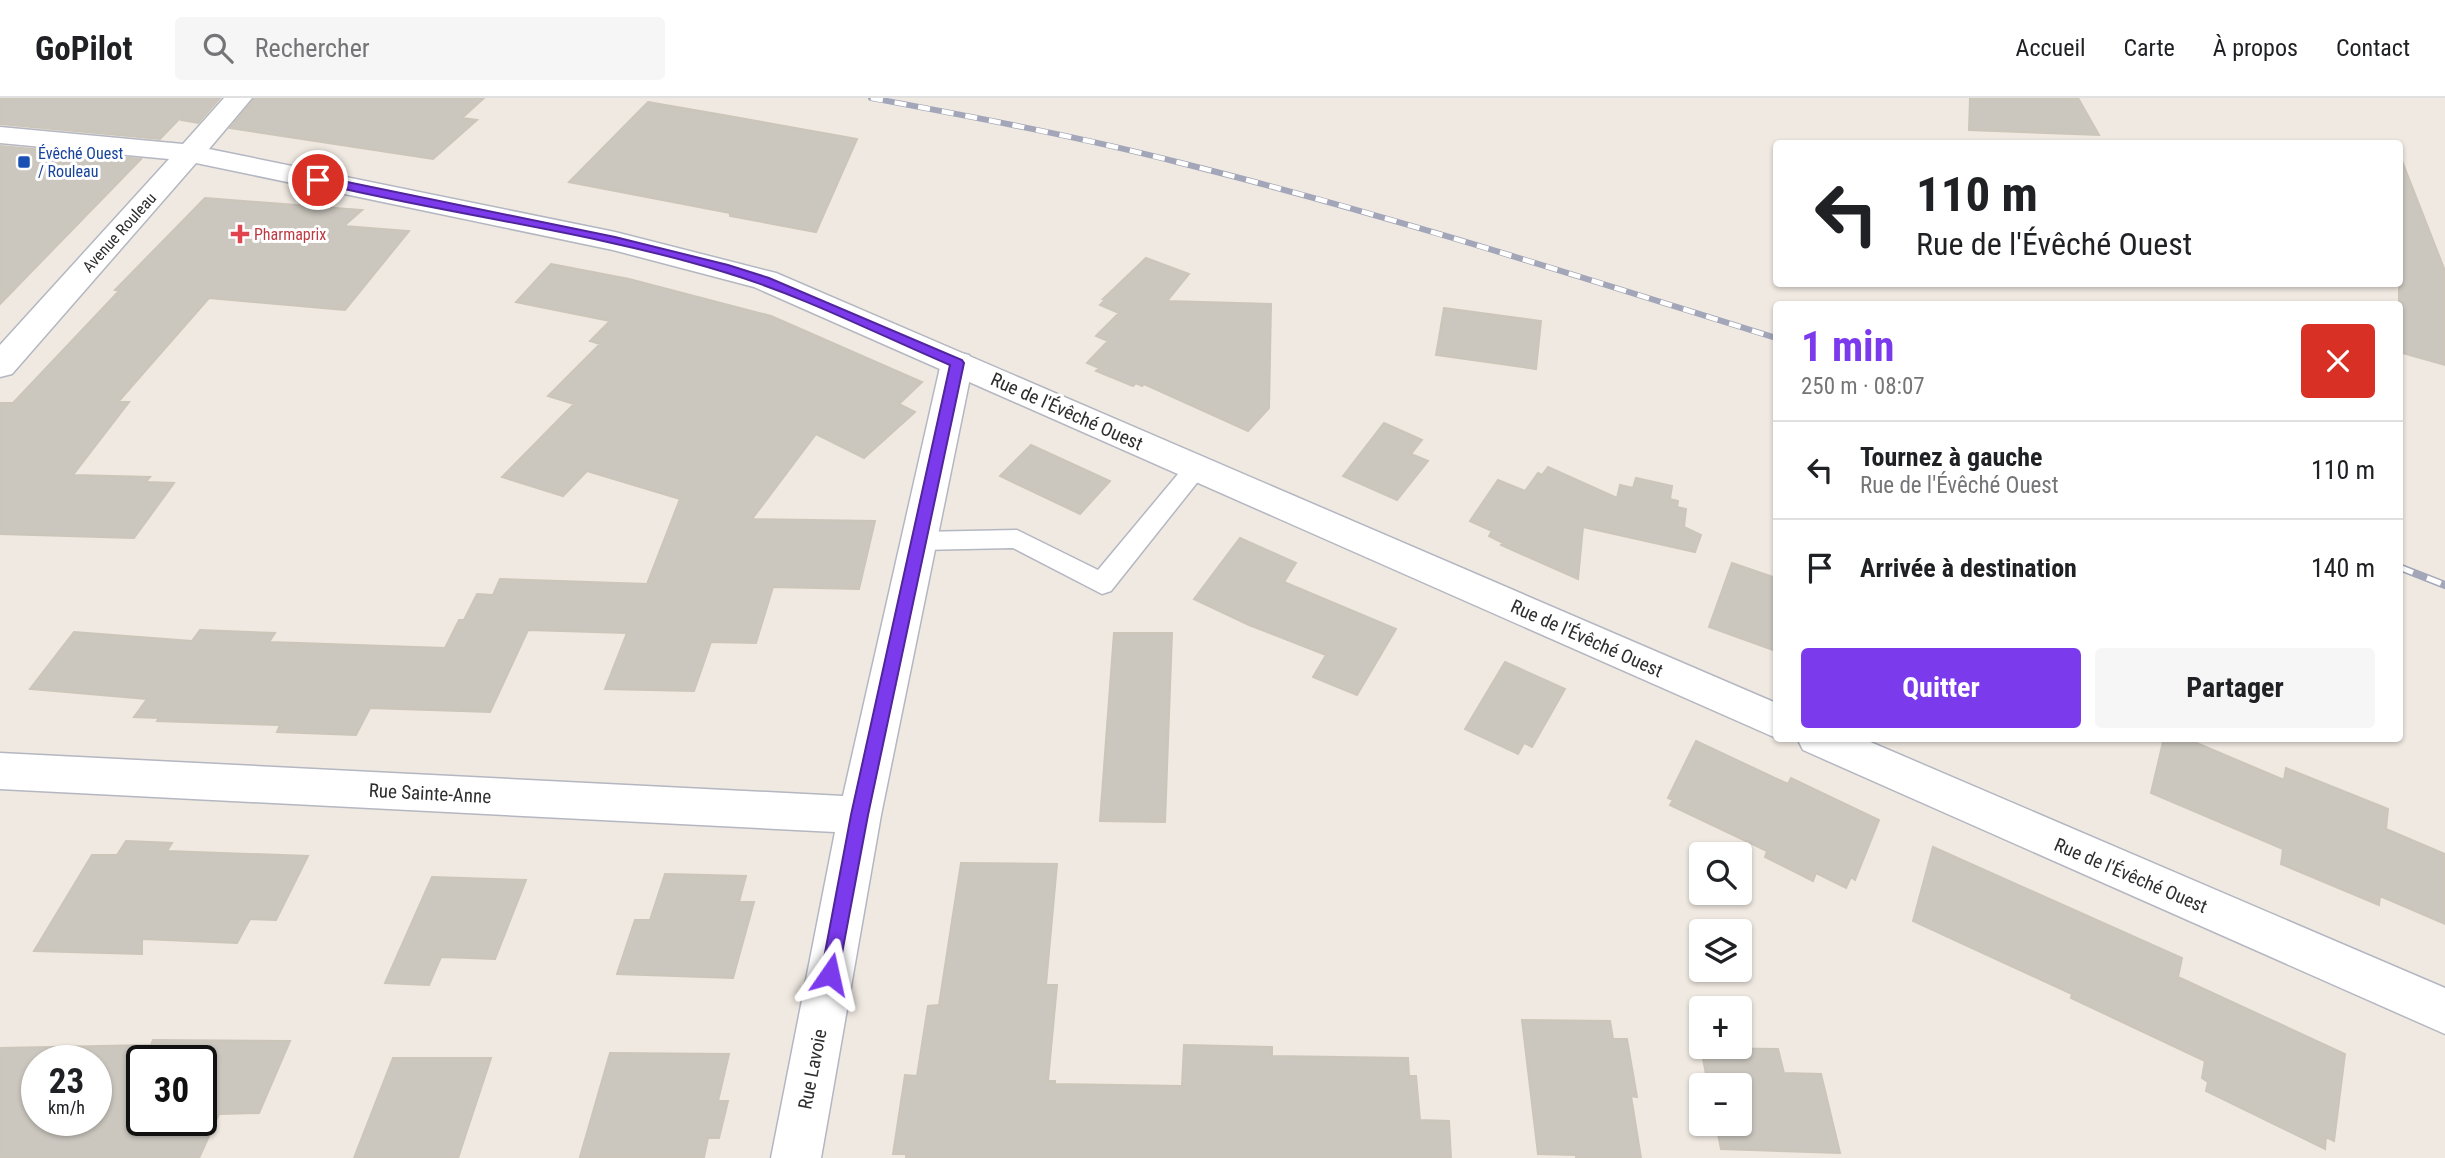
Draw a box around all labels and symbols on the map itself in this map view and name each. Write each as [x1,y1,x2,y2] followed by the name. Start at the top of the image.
[38,144,123,181] place label: Évêché Ouest / Rouleau
[288,150,348,210] pin
[16,154,32,170] marker: Évêché Ouest / Rouleau
[79,189,160,276] street label: Avenue Rouleau
[254,225,326,244] place label: Pharmaprix
[232,226,248,242] marker: Pharmaprix
[987,368,1146,455] street label: Rue de l'Évêché Ouest
[1507,595,1666,682] street label: Rue de l'Évêché Ouest
[368,779,492,808] street label: Rue Sainte-Anne
[2051,833,2211,918] street label: Rue de l'Évêché Ouest
[793,937,867,1011] position arrow
[793,1027,832,1111] street label: Rue Lavoie
[126,1045,217,1136] speed limit sign: 30

